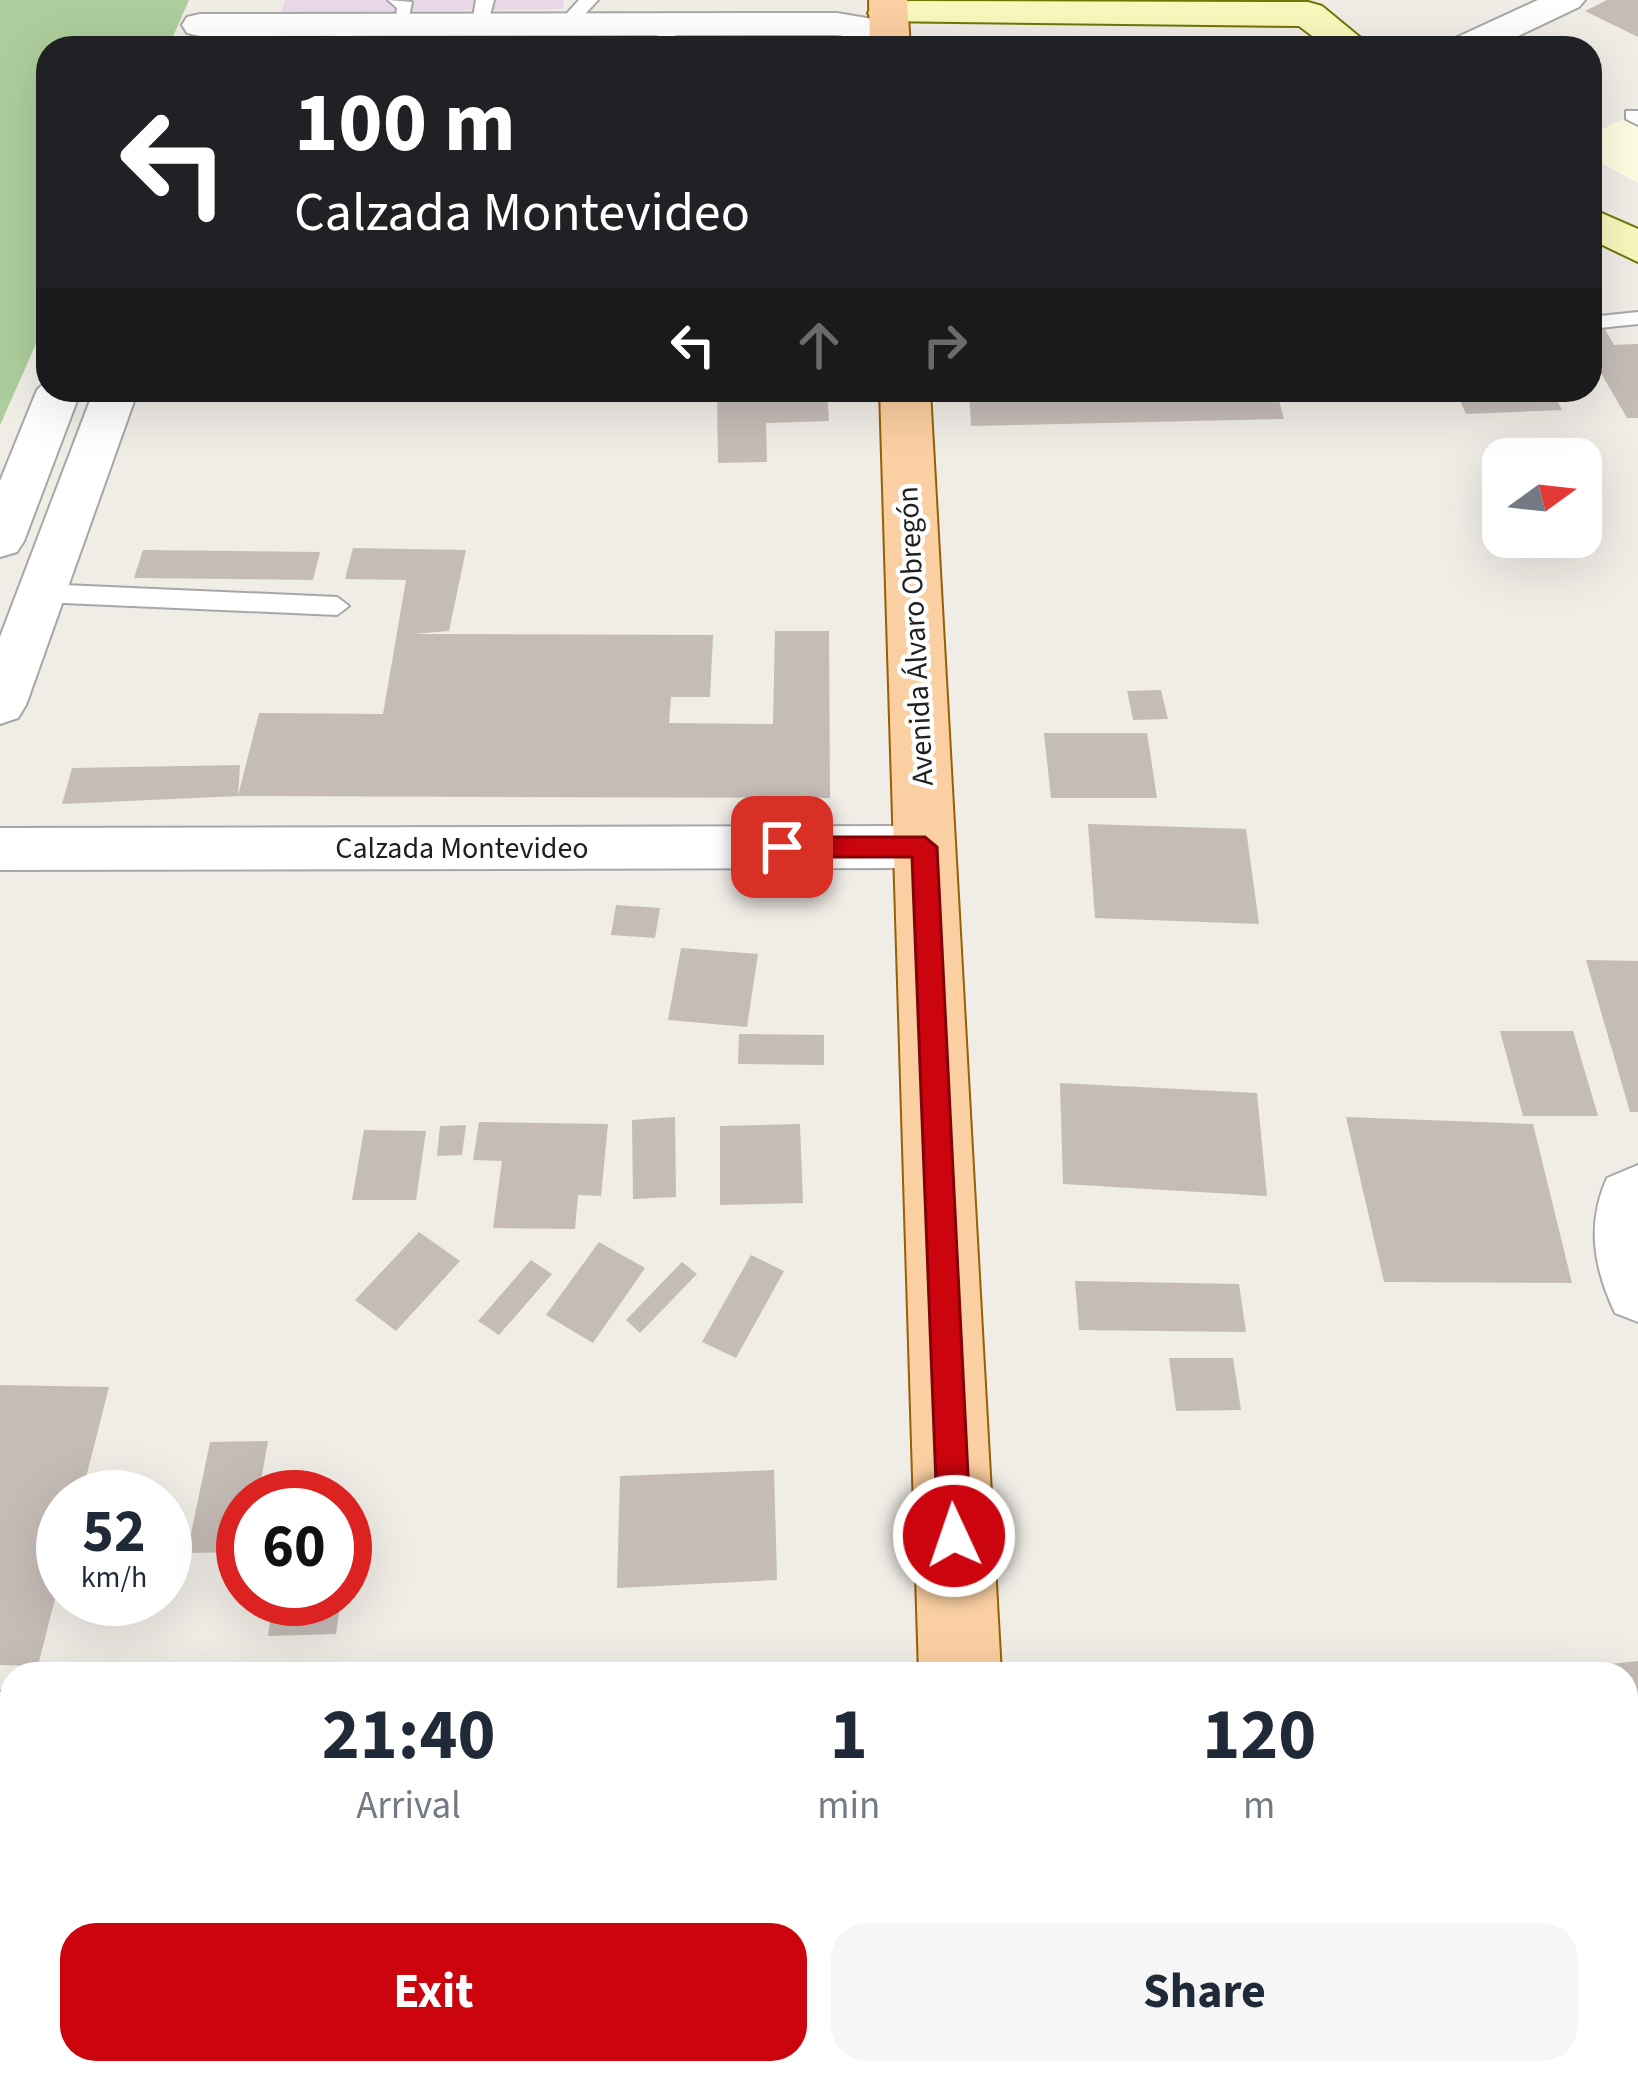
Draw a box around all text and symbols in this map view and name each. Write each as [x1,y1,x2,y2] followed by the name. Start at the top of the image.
[294,64,516,184] text: 100 m
[96,84,252,240] icon: left
[294,175,750,252] text: Calzada Montevideo
[660,312,726,378] icon: left
[786,312,852,378] icon: ahead
[912,312,978,378] icon: right
[1482,438,1602,558] north arrow
[1482,438,1602,558] map controls
[886,485,945,787] street label: Avenida Álvaro Obregón
[731,796,833,898] pin
[749,814,815,880] icon: arrive
[335,827,589,870] street label: Calzada Montevideo
[216,1470,372,1626] speed limit sign: 60
[891,1473,1017,1599] position arrow
[82,1490,146,1575] text: 52
[81,1556,147,1599] text: km/h
[322,1684,495,1787] text: 21:40
[830,1684,868,1787] text: 1
[1202,1684,1316,1787] text: 120
[356,1778,461,1834] text: Arrival
[817,1778,880,1834] text: min
[1243,1778,1275,1834] text: m
[60,1923,807,2061] button: Exit
[831,1923,1578,2061] button: Share

